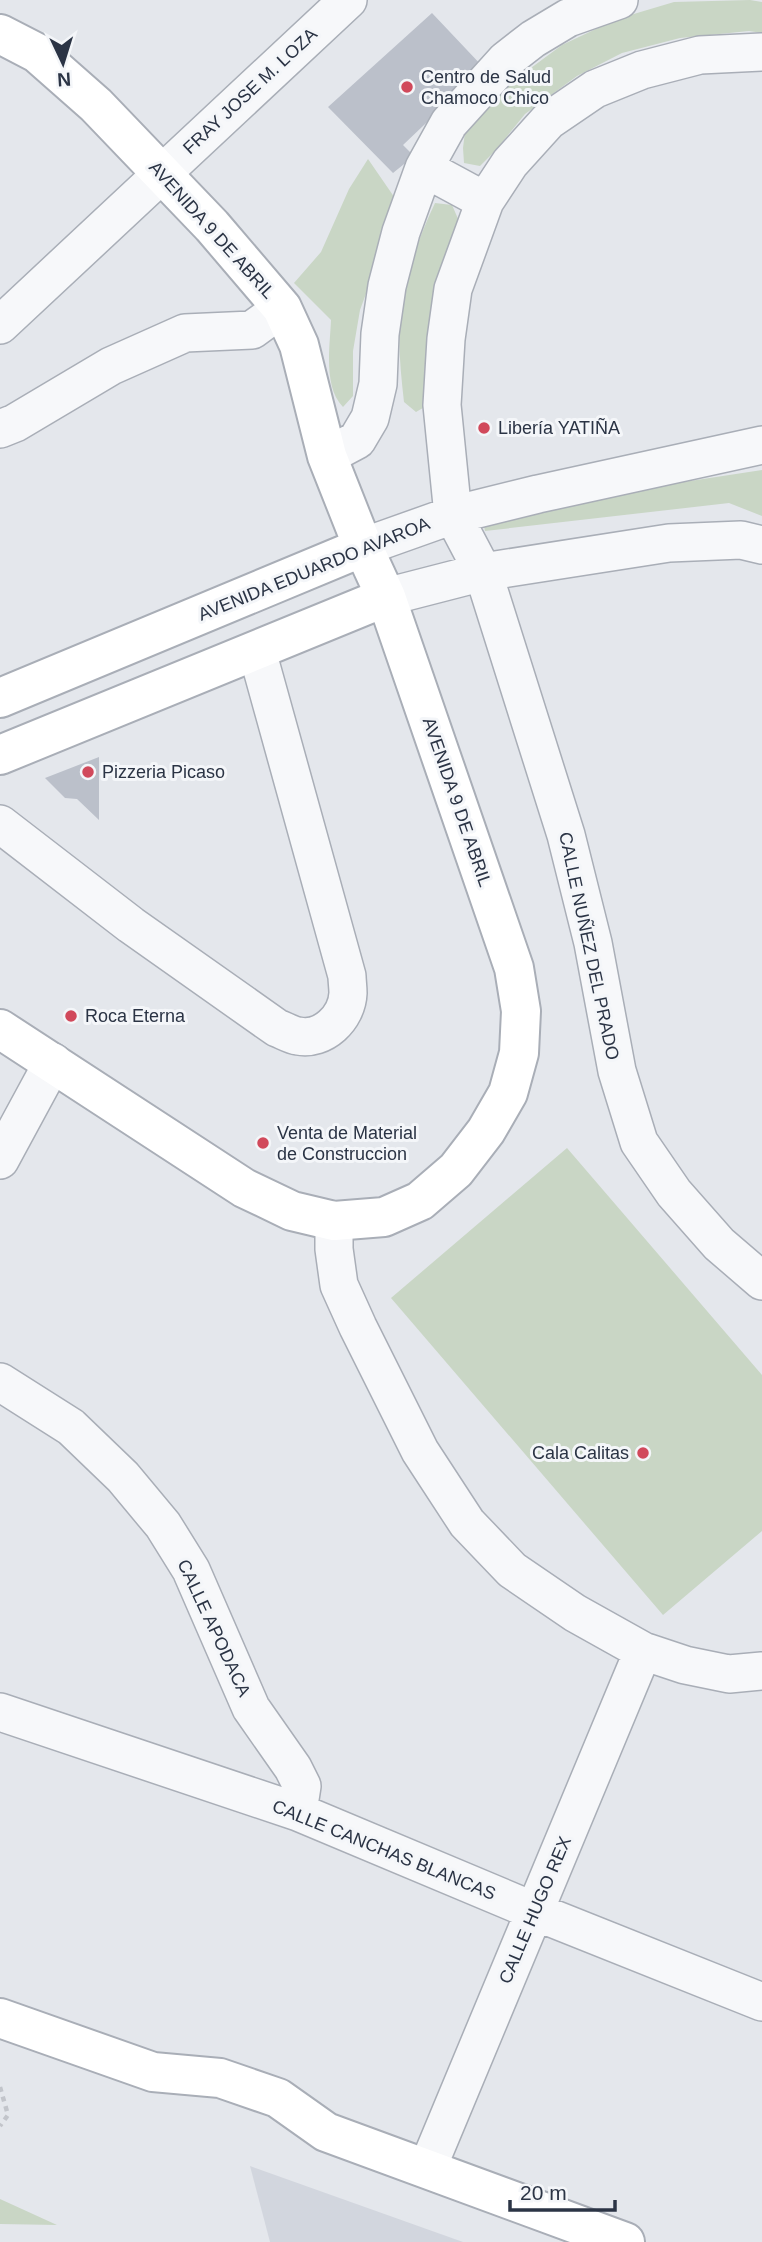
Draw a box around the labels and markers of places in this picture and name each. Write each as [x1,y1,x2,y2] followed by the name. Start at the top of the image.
[421,67,551,108] place label: Centro de Salud Chamoco Chico
[399,79,415,95] marker: Centro de Salud Chamoco Chico
[498,417,620,438] place label: Libería YATIÑA
[476,420,492,436] marker: Libería YATIÑA
[102,762,225,782] place label: Pizzeria Picaso
[80,764,96,780] marker: Pizzeria Picaso
[85,1006,186,1026] place label: Roca Eterna
[63,1008,79,1024] marker: Roca Eterna
[277,1123,417,1164] place label: Venta de Material de Construccion
[255,1135,271,1151] marker: Venta de Material de Construccion
[532,1443,629,1463] place label: Cala Calitas
[635,1445,651,1461] marker: Cala Calitas

